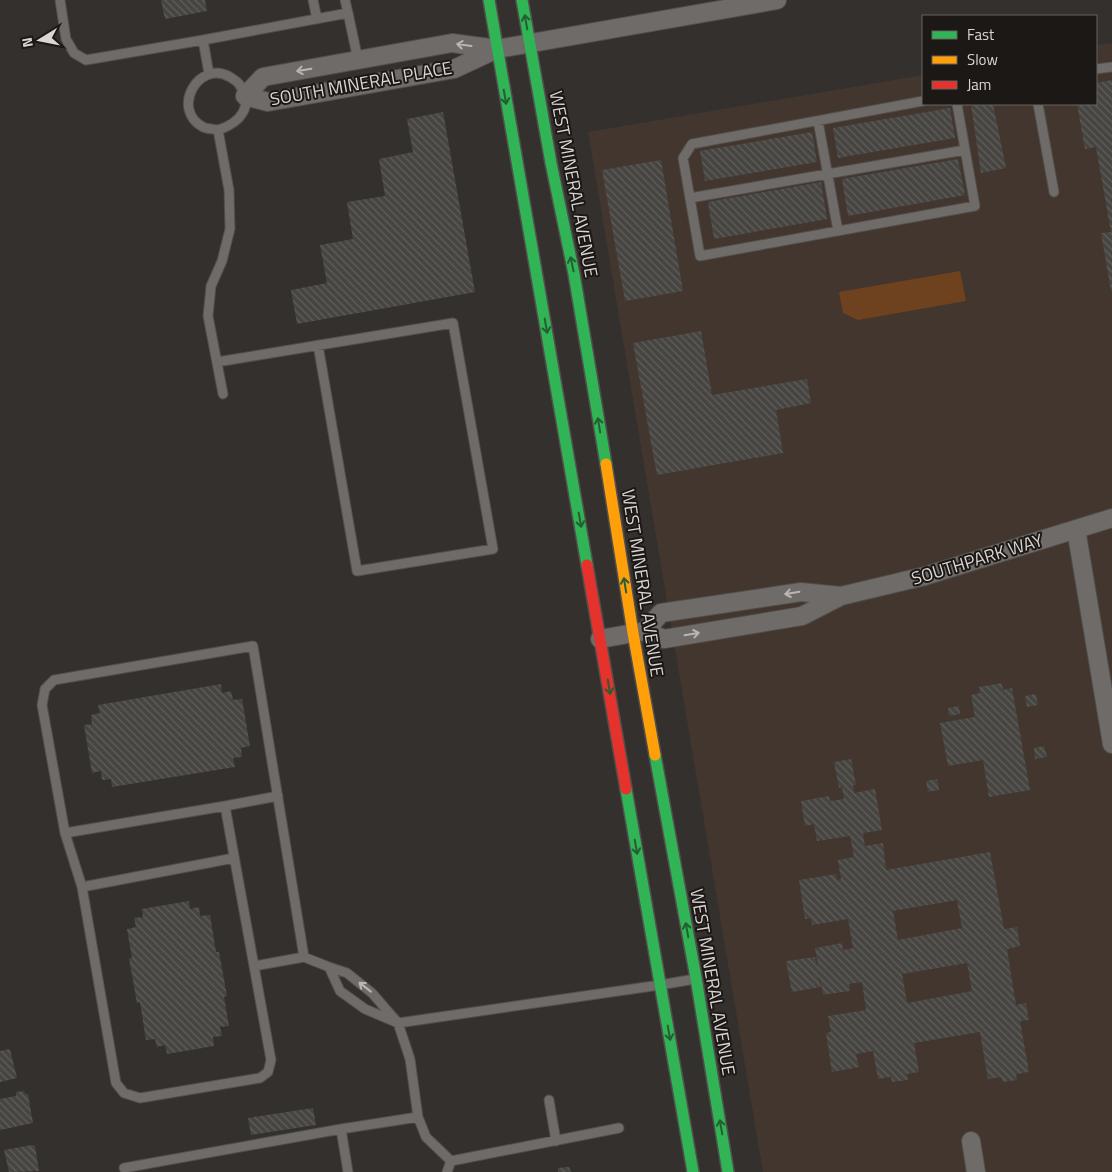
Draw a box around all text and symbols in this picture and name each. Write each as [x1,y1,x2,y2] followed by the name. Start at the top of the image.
[521,14,531,30] one-way arrow
[15,15,65,65] north arrow
[922,15,1097,105] legend
[967,23,995,46] text: Fast
[16,36,38,49] text: N
[457,40,473,50] one-way arrow
[967,48,998,71] text: Slow
[268,54,454,112] street label: SOUTH MINERAL PLACE
[297,65,313,75] one-way arrow
[967,73,991,96] text: Jam
[543,88,605,280] street label: WEST MINERAL AVENUE
[501,89,511,105] one-way arrow
[567,257,576,273] one-way arrow
[541,318,551,334] one-way arrow
[594,417,604,433] one-way arrow
[615,487,671,679] street label: WEST MINERAL AVENUE
[575,512,585,528] one-way arrow
[908,526,1046,592] street label: SOUTHPARK WAY
[620,577,630,593] one-way arrow
[785,588,801,598] one-way arrow
[683,629,699,639] one-way arrow
[604,679,614,695] one-way arrow
[632,839,642,855] one-way arrow
[683,886,743,1078] street label: WEST MINERAL AVENUE
[681,923,691,939] one-way arrow
[359,982,372,993] one-way arrow
[664,1025,674,1041] one-way arrow
[715,1119,725,1135] one-way arrow

